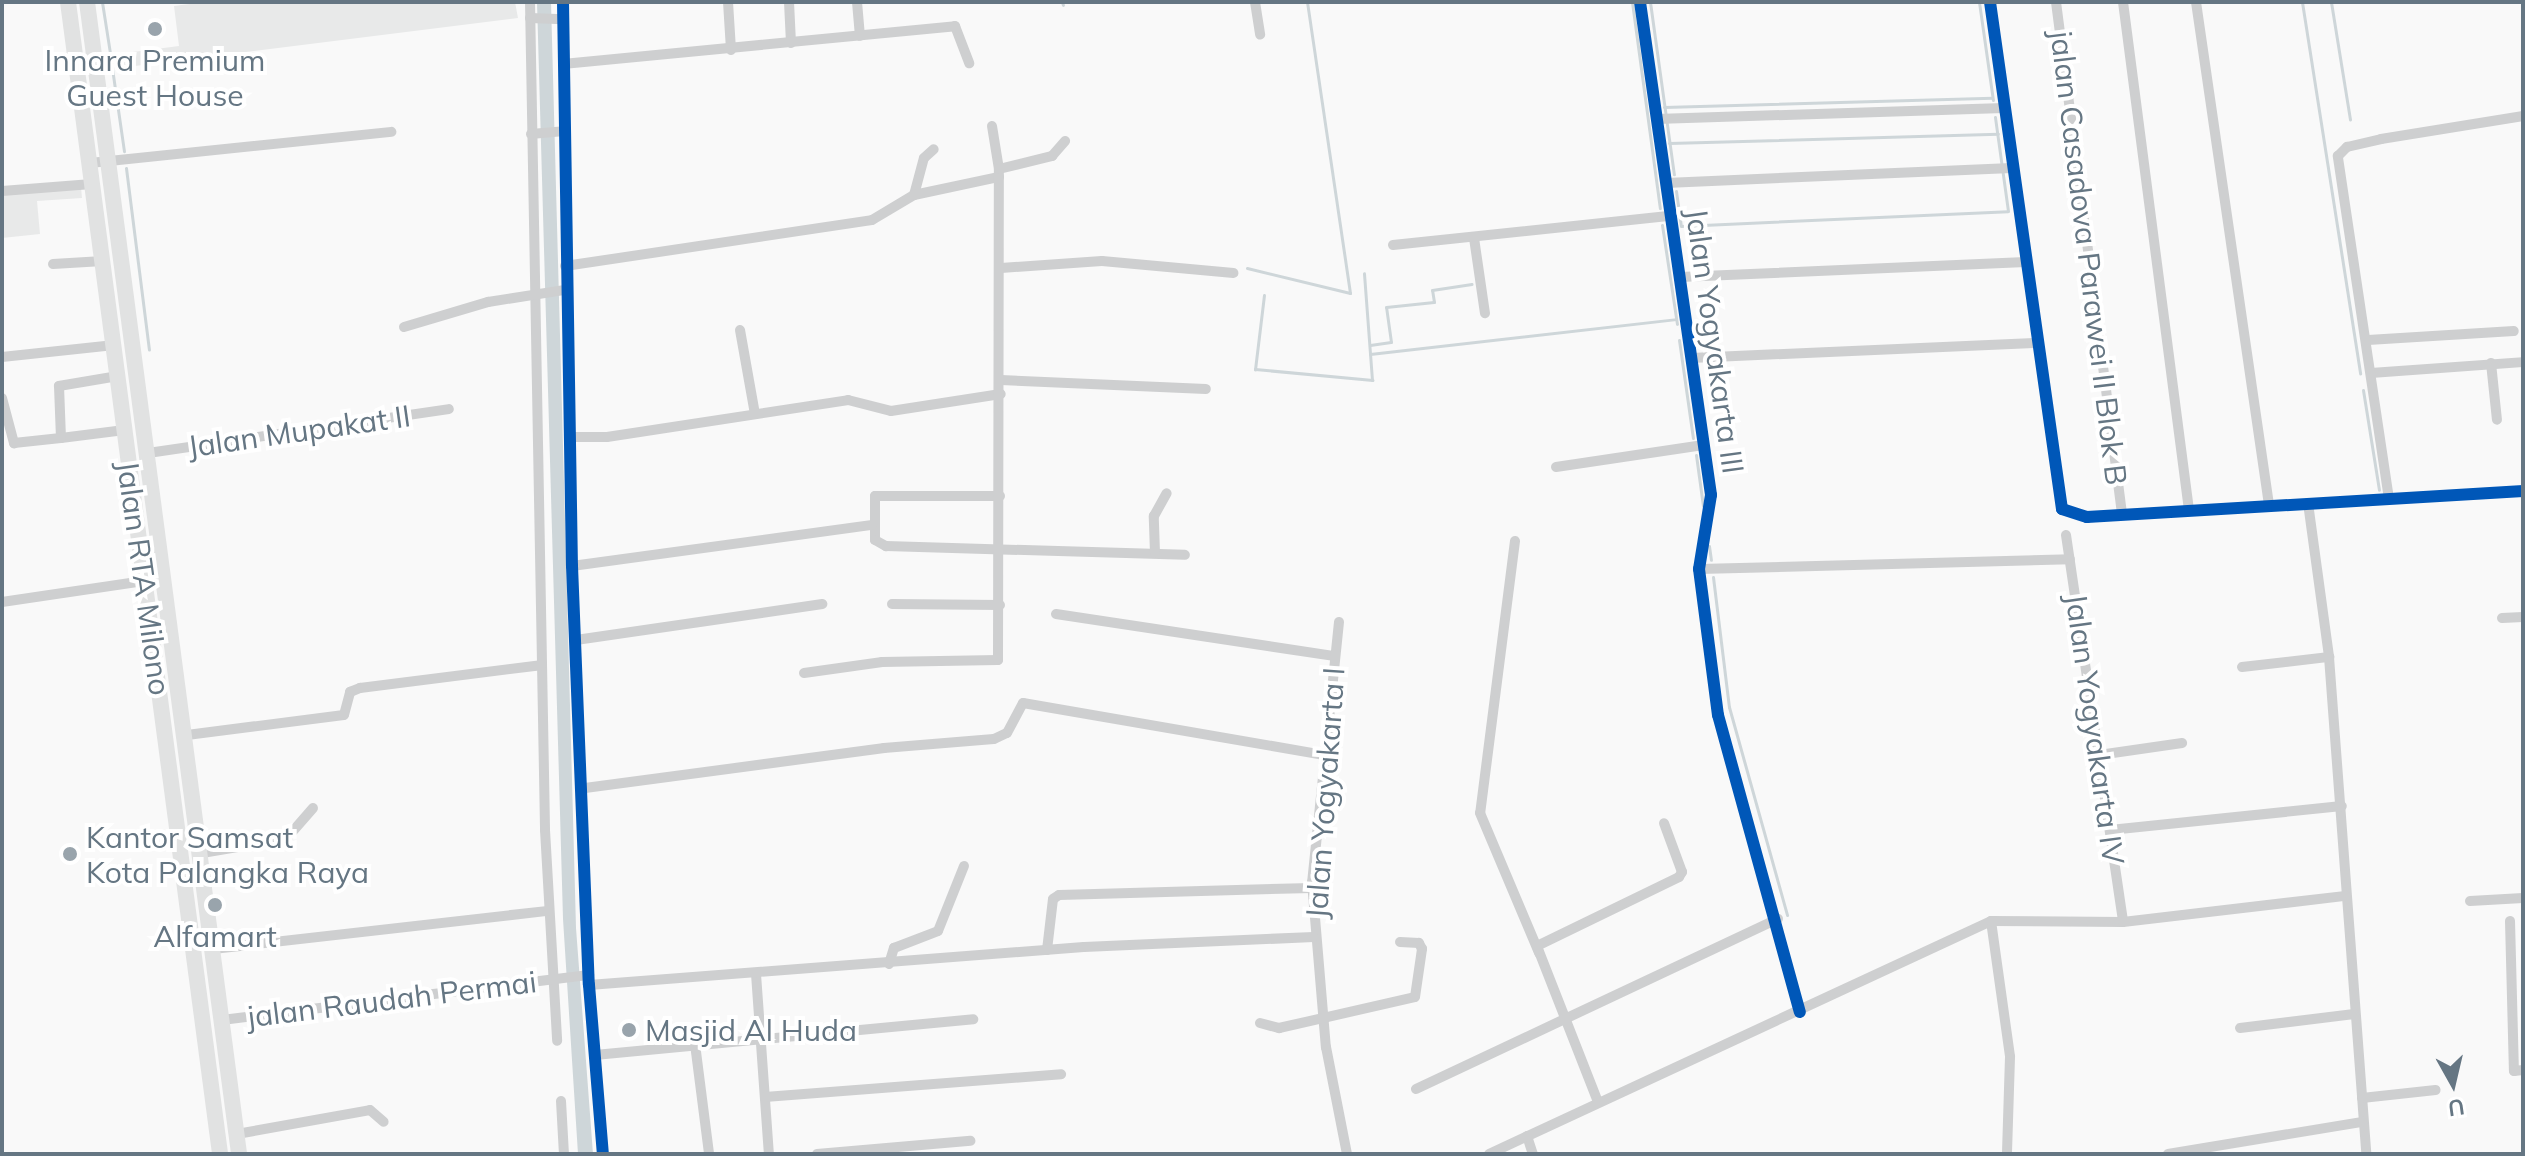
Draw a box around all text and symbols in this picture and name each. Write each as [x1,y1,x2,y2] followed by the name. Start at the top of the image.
[146,20,164,38] marker: Innara Premium Guest House
[2043,29,2135,487] street label: jalan Casadova Parawei II Blok B
[45,42,265,112] place label: Innara Premium Guest House
[1679,206,1751,476] street label: Jalan Yogyakarta III
[185,398,413,464] street label: Jalan Mupakat II
[110,459,178,697] street label: Jalan RTA Milono
[2058,591,2132,867] street label: Jalan Yogyakarta IV
[1298,666,1352,920] street label: Jalan Yogyakarta I
[86,819,369,890] place label: Kantor Samsat Kota Palangka Raya
[61,845,79,863] marker: Kantor Samsat Kota Palangka Raya
[206,896,224,914] marker: Alfamart
[153,918,277,954] place label: Alfamart
[246,963,538,1035] street label: jalan Raudah Permai
[645,1012,857,1048] place label: Masjid Al Huda
[620,1021,638,1039] marker: Masjid Al Huda
[2413,1044,2493,1124] north arrow
[2446,1093,2466,1123] text: U

